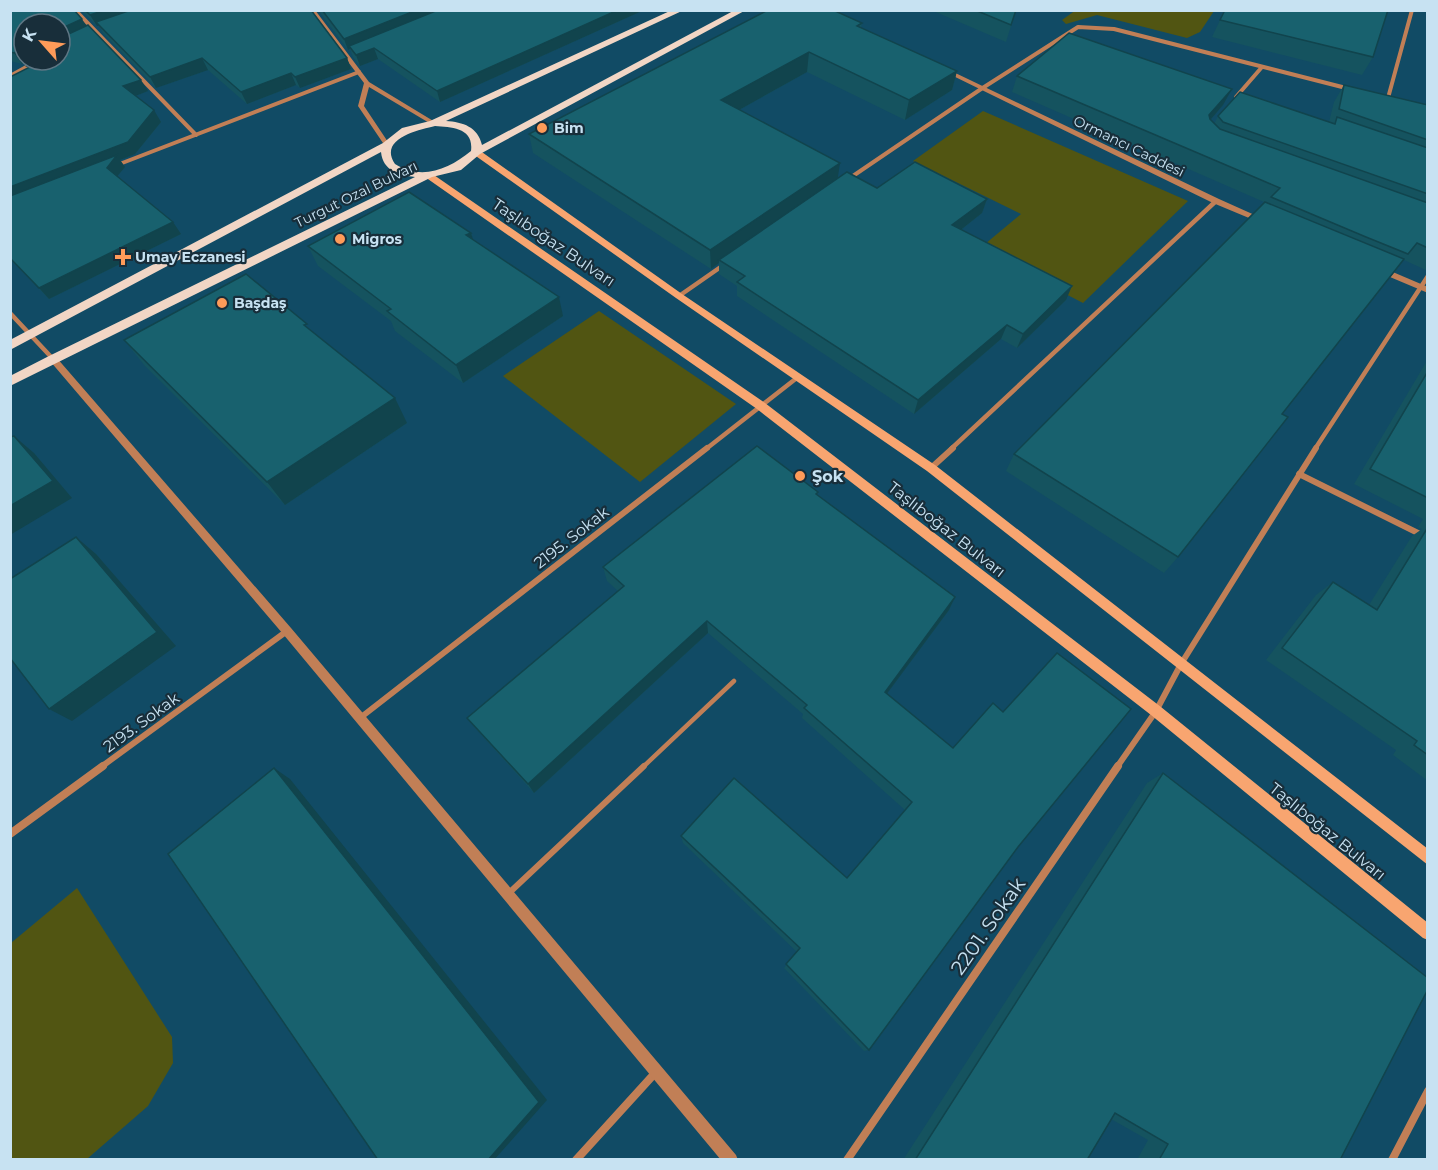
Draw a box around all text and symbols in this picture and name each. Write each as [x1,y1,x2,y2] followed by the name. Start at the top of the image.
[12,12,72,72] north arrow
[18,24,41,45] text: K
[1071,111,1187,181] street label: Ormancı Caddesi
[554,119,584,137] place label: Bim
[535,121,549,135] marker: Bim
[292,156,420,232] street label: Turgut Ozal Bulvarı
[489,194,619,290] street label: Taşlıboğaz Bulvarı
[352,230,402,248] place label: Migros
[333,232,347,246] marker: Migros
[135,248,246,266] place label: Umay Eczanesi
[116,250,130,264] marker: Umay Eczanesi
[234,294,287,312] place label: Başdaş
[215,296,229,310] marker: Başdaş
[812,467,844,486] place label: Şok
[793,469,807,483] marker: Şok
[884,478,1009,581] street label: Taşlıboğaz Bulvarı
[530,502,613,572] street label: 2195. Sokak
[100,688,183,756] street label: 2193. Sokak
[1266,779,1390,884] street label: Taşlıboğaz Bulvarı
[946,873,1030,979] street label: 2201. Sokak

